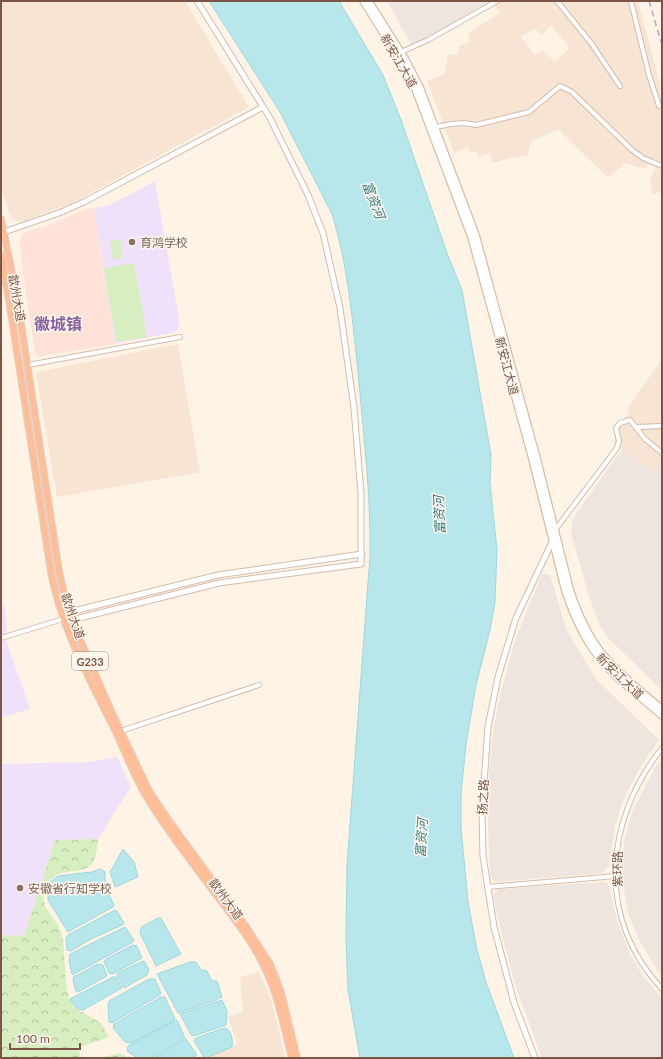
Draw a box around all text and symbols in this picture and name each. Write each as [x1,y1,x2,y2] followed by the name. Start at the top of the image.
[378,31,420,91] street label: 新安江大道
[360,179,390,224] water label: 富资河
[140,235,188,250] place label: 育鸿学校
[127,237,137,247] marker: 育鸿学校
[5,273,29,323] street label: 歙州大道
[34,314,82,333] district label: 徽城镇
[492,335,522,397] street label: 新安江大道
[430,492,448,535] water label: 富资河
[58,591,88,641] street label: 歙州大道
[593,650,647,702] street label: 新安江大道
[72,652,108,670] road number: G233
[475,779,491,815] street label: 扬之路
[412,815,431,858] water label: 富资河
[610,851,625,887] street label: 紫环路
[206,875,246,923] street label: 歙州大道
[28,881,112,896] place label: 安徽省行知学校
[15,883,25,893] marker: 安徽省行知学校
[10,1025,80,1051] scale bar
[16,1031,50,1046] text: 100 m

